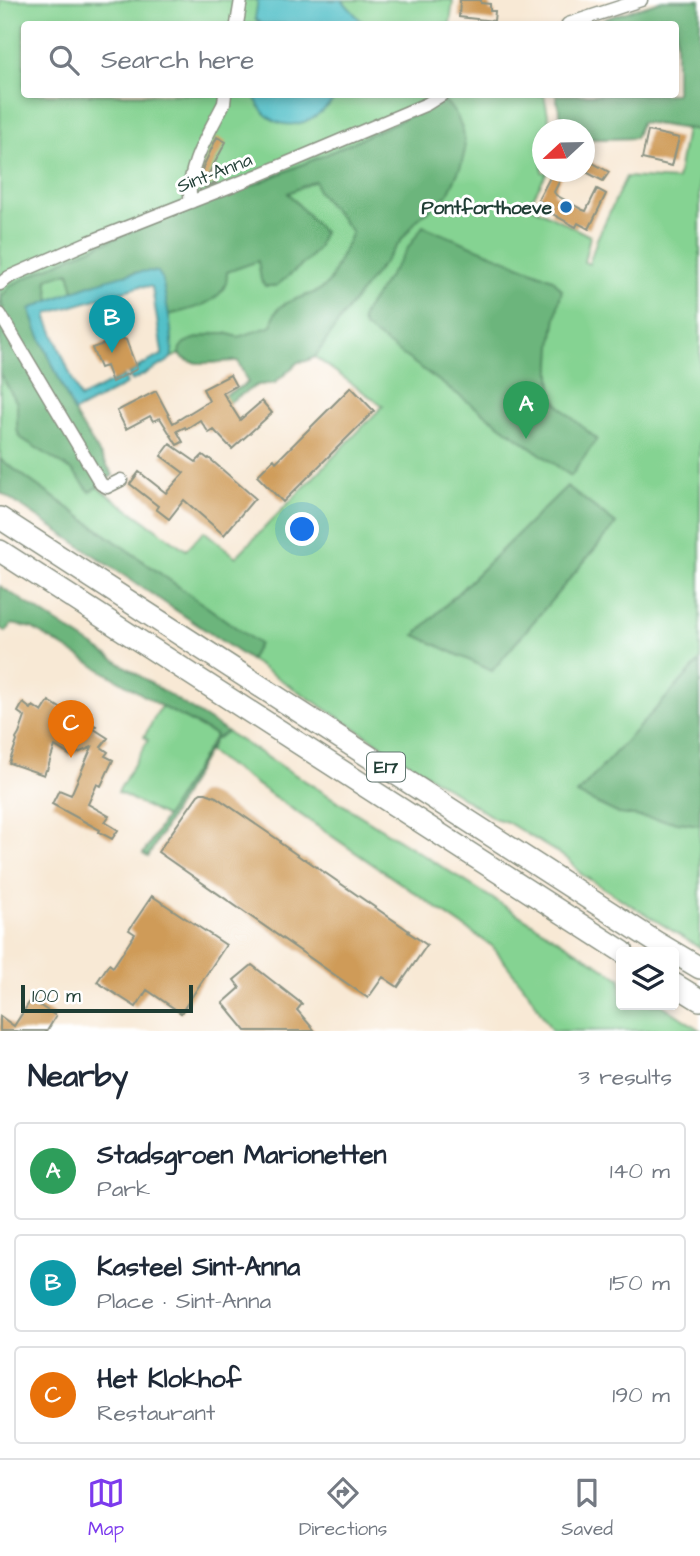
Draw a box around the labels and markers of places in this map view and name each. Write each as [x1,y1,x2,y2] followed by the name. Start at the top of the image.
[421,195,553,222] place label: Pontforthoeve
[558,199,574,215] marker: Pontforthoeve
[89,295,135,353] pin: B
[503,381,549,439] pin: A
[48,700,94,758] pin: C

